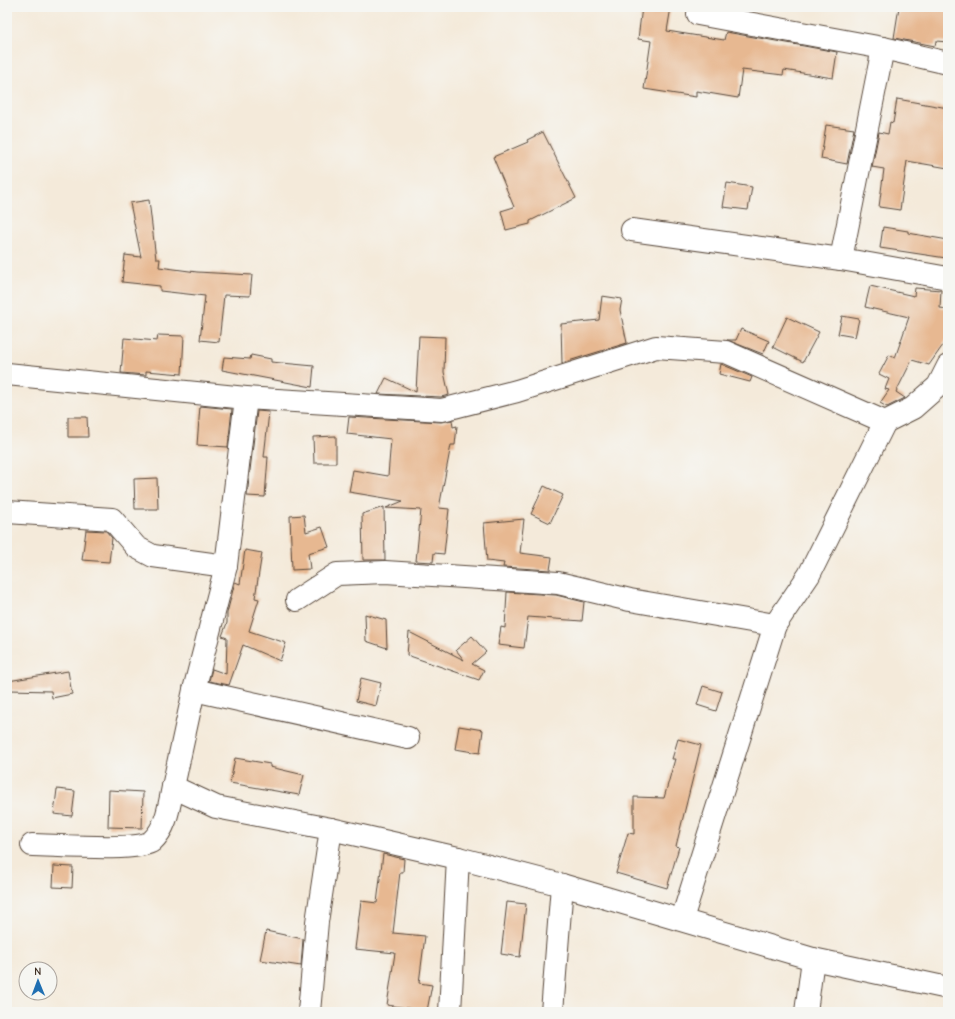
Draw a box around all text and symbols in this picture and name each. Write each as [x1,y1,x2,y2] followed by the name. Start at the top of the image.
[18,961,58,1001] north arrow
[34,965,42,978] text: N

